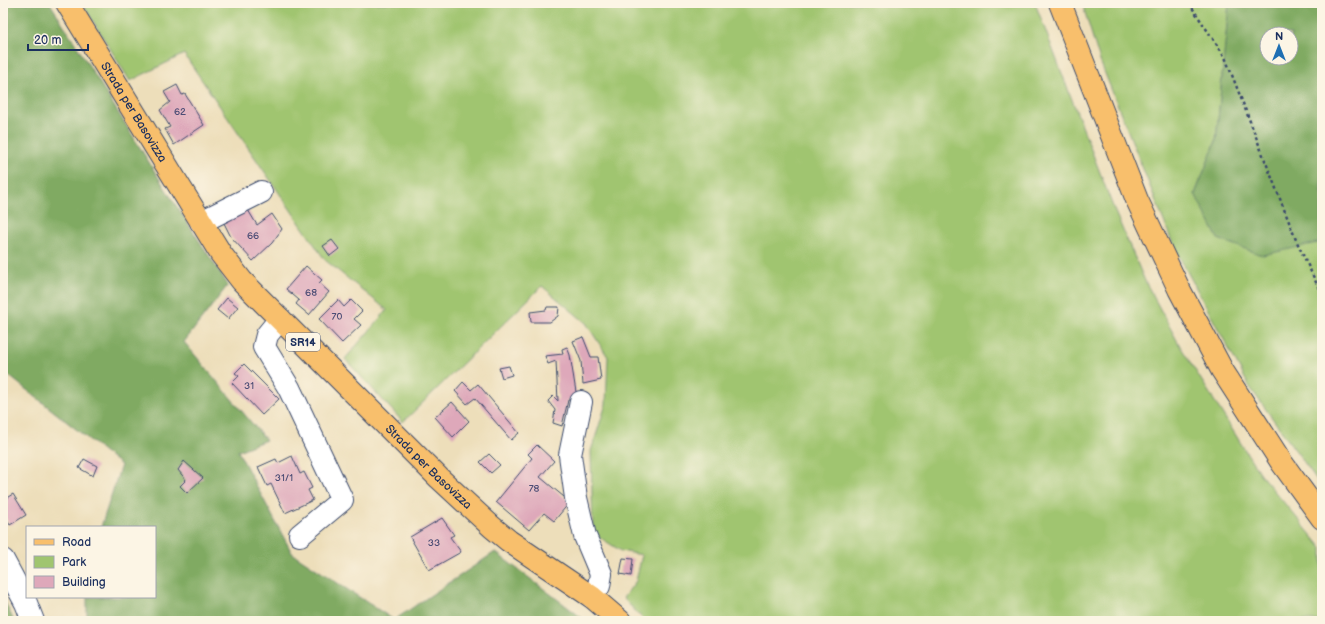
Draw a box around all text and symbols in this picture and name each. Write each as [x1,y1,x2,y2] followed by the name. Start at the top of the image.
[28,26,88,52] scale bar
[1259,26,1299,66] north arrow
[1275,30,1283,43] text: N
[34,33,61,48] text: 20 m
[97,59,170,165] street label: Strada per Basovizza
[174,106,186,118] house number: 62
[247,230,259,242] house number: 66
[305,287,317,299] house number: 68
[332,311,343,323] house number: 70
[286,333,320,351] road number: SR14
[244,380,254,392] house number: 31
[382,421,475,512] street label: Strada per Basovizza
[275,472,293,484] house number: 31/1
[529,483,540,495] house number: 78
[26,526,156,598] legend
[62,535,91,550] text: Road
[428,537,440,549] house number: 33
[62,555,86,570] text: Park
[62,575,106,590] text: Building

